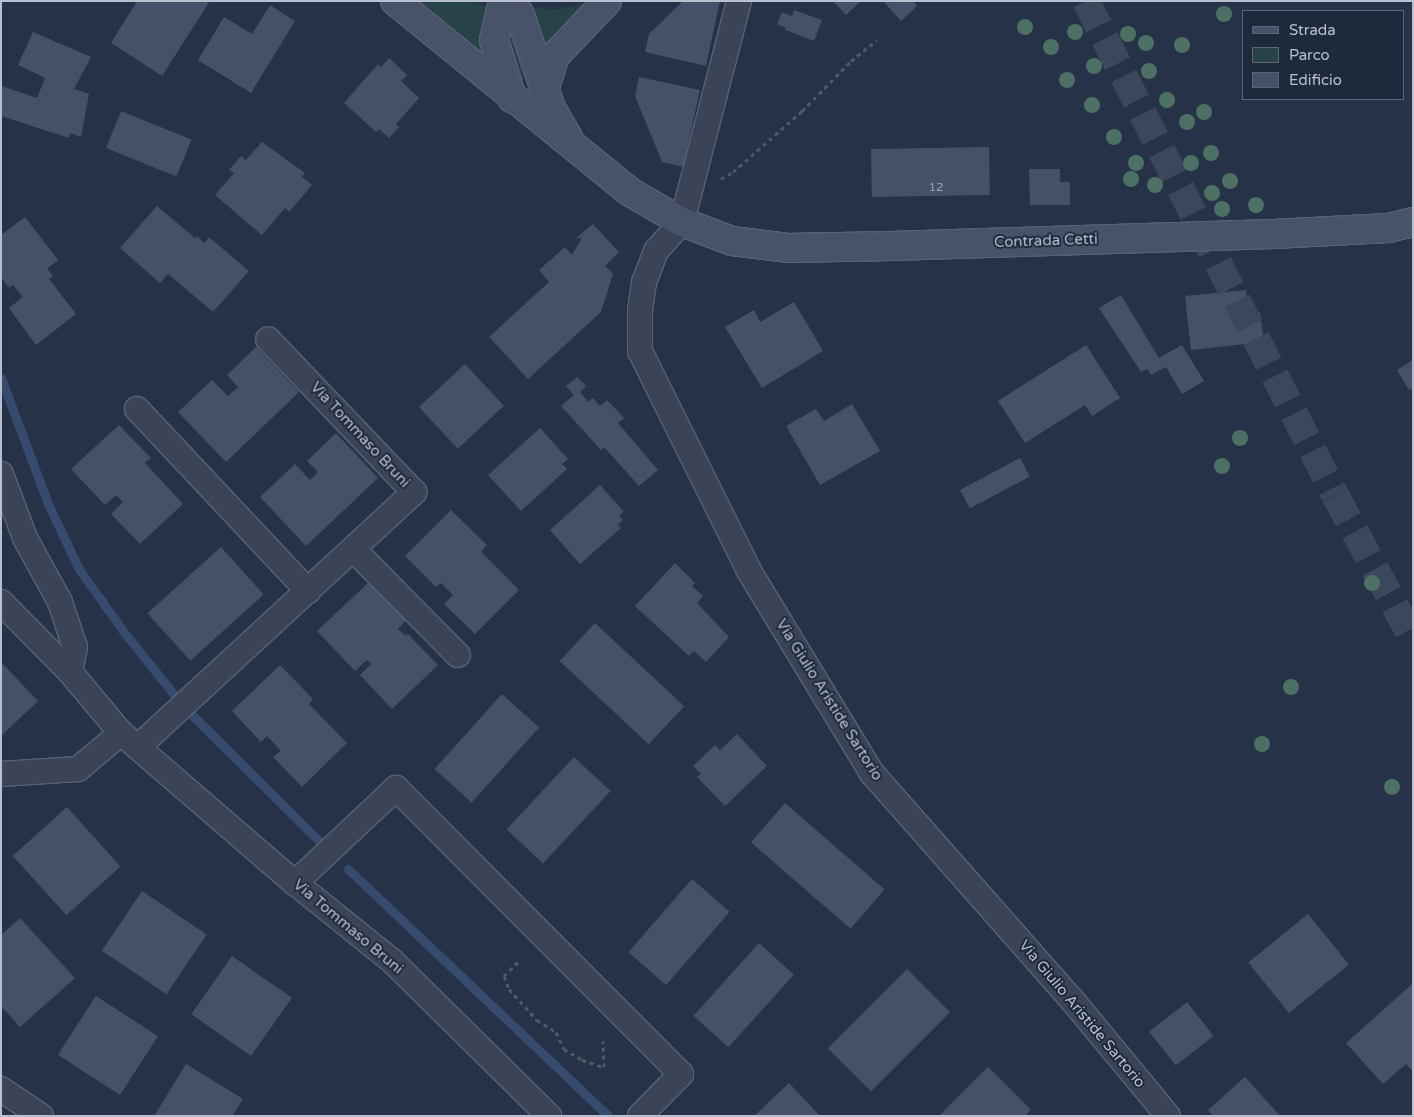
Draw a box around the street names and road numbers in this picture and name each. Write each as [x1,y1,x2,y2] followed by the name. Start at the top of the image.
[994,230,1098,252] street label: Contrada Cetti
[306,378,414,492] street label: Via Tommaso Bruni
[772,616,886,784] street label: Via Giulio Aristide Sartorio
[289,876,407,978] street label: Via Tommaso Bruni
[1015,937,1149,1091] street label: Via Giulio Aristide Sartorio

